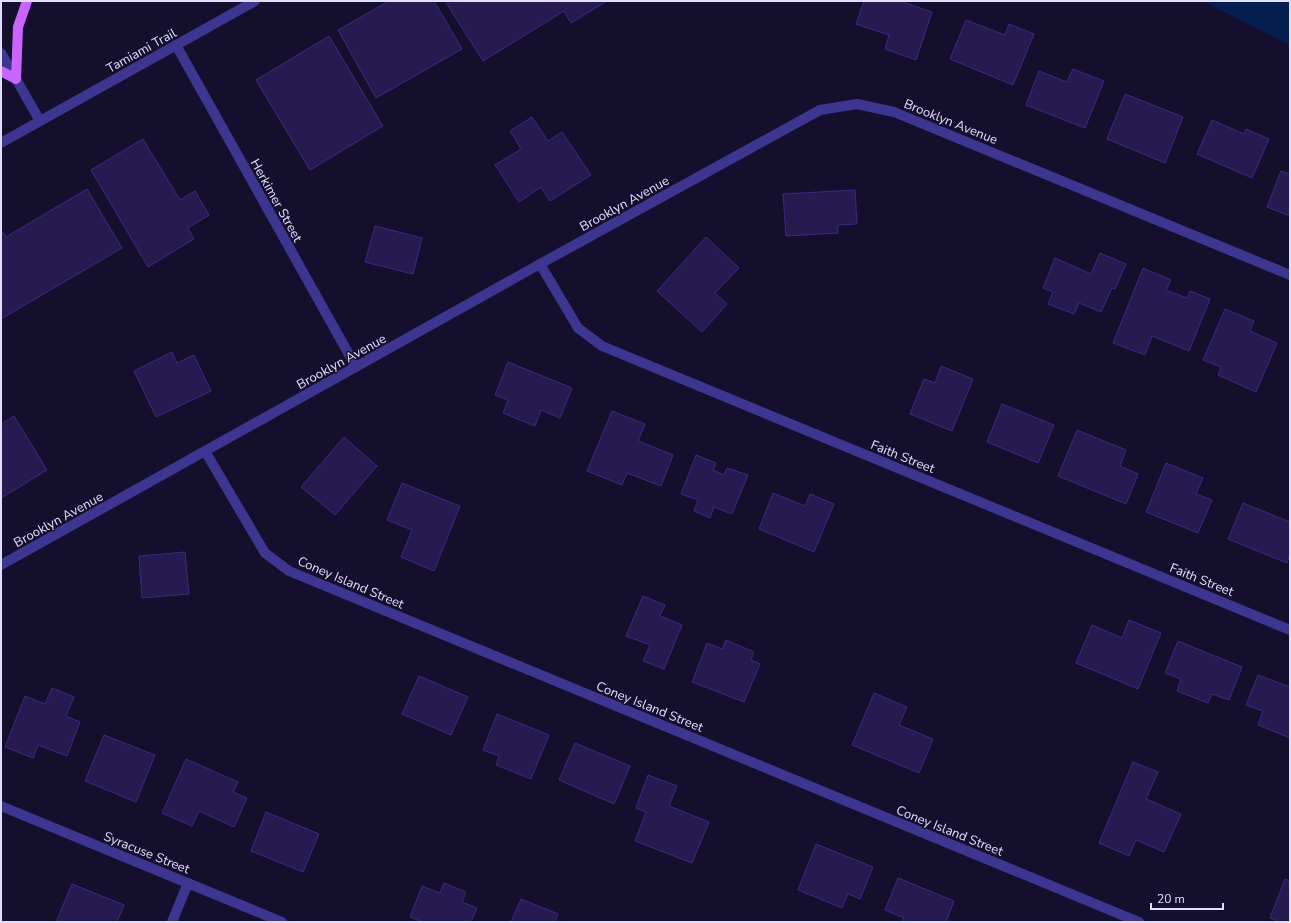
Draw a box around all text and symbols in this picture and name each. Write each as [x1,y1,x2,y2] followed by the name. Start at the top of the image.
[103,24,180,78] street label: Tamiami Trail
[901,95,1000,149] street label: Brooklyn Avenue
[246,156,307,246] street label: Herkimer Street
[577,172,673,236] street label: Brooklyn Avenue
[294,330,390,394] street label: Brooklyn Avenue
[868,436,938,478] street label: Faith Street
[11,488,107,552] street label: Brooklyn Avenue
[295,552,407,614] street label: Coney Island Street
[1167,559,1237,601] street label: Faith Street
[593,677,706,737] street label: Coney Island Street
[893,801,1006,861] street label: Coney Island Street
[101,827,193,879] street label: Syracuse Street
[1151,885,1223,911] scale bar
[1157,891,1185,907] text: 20 m

